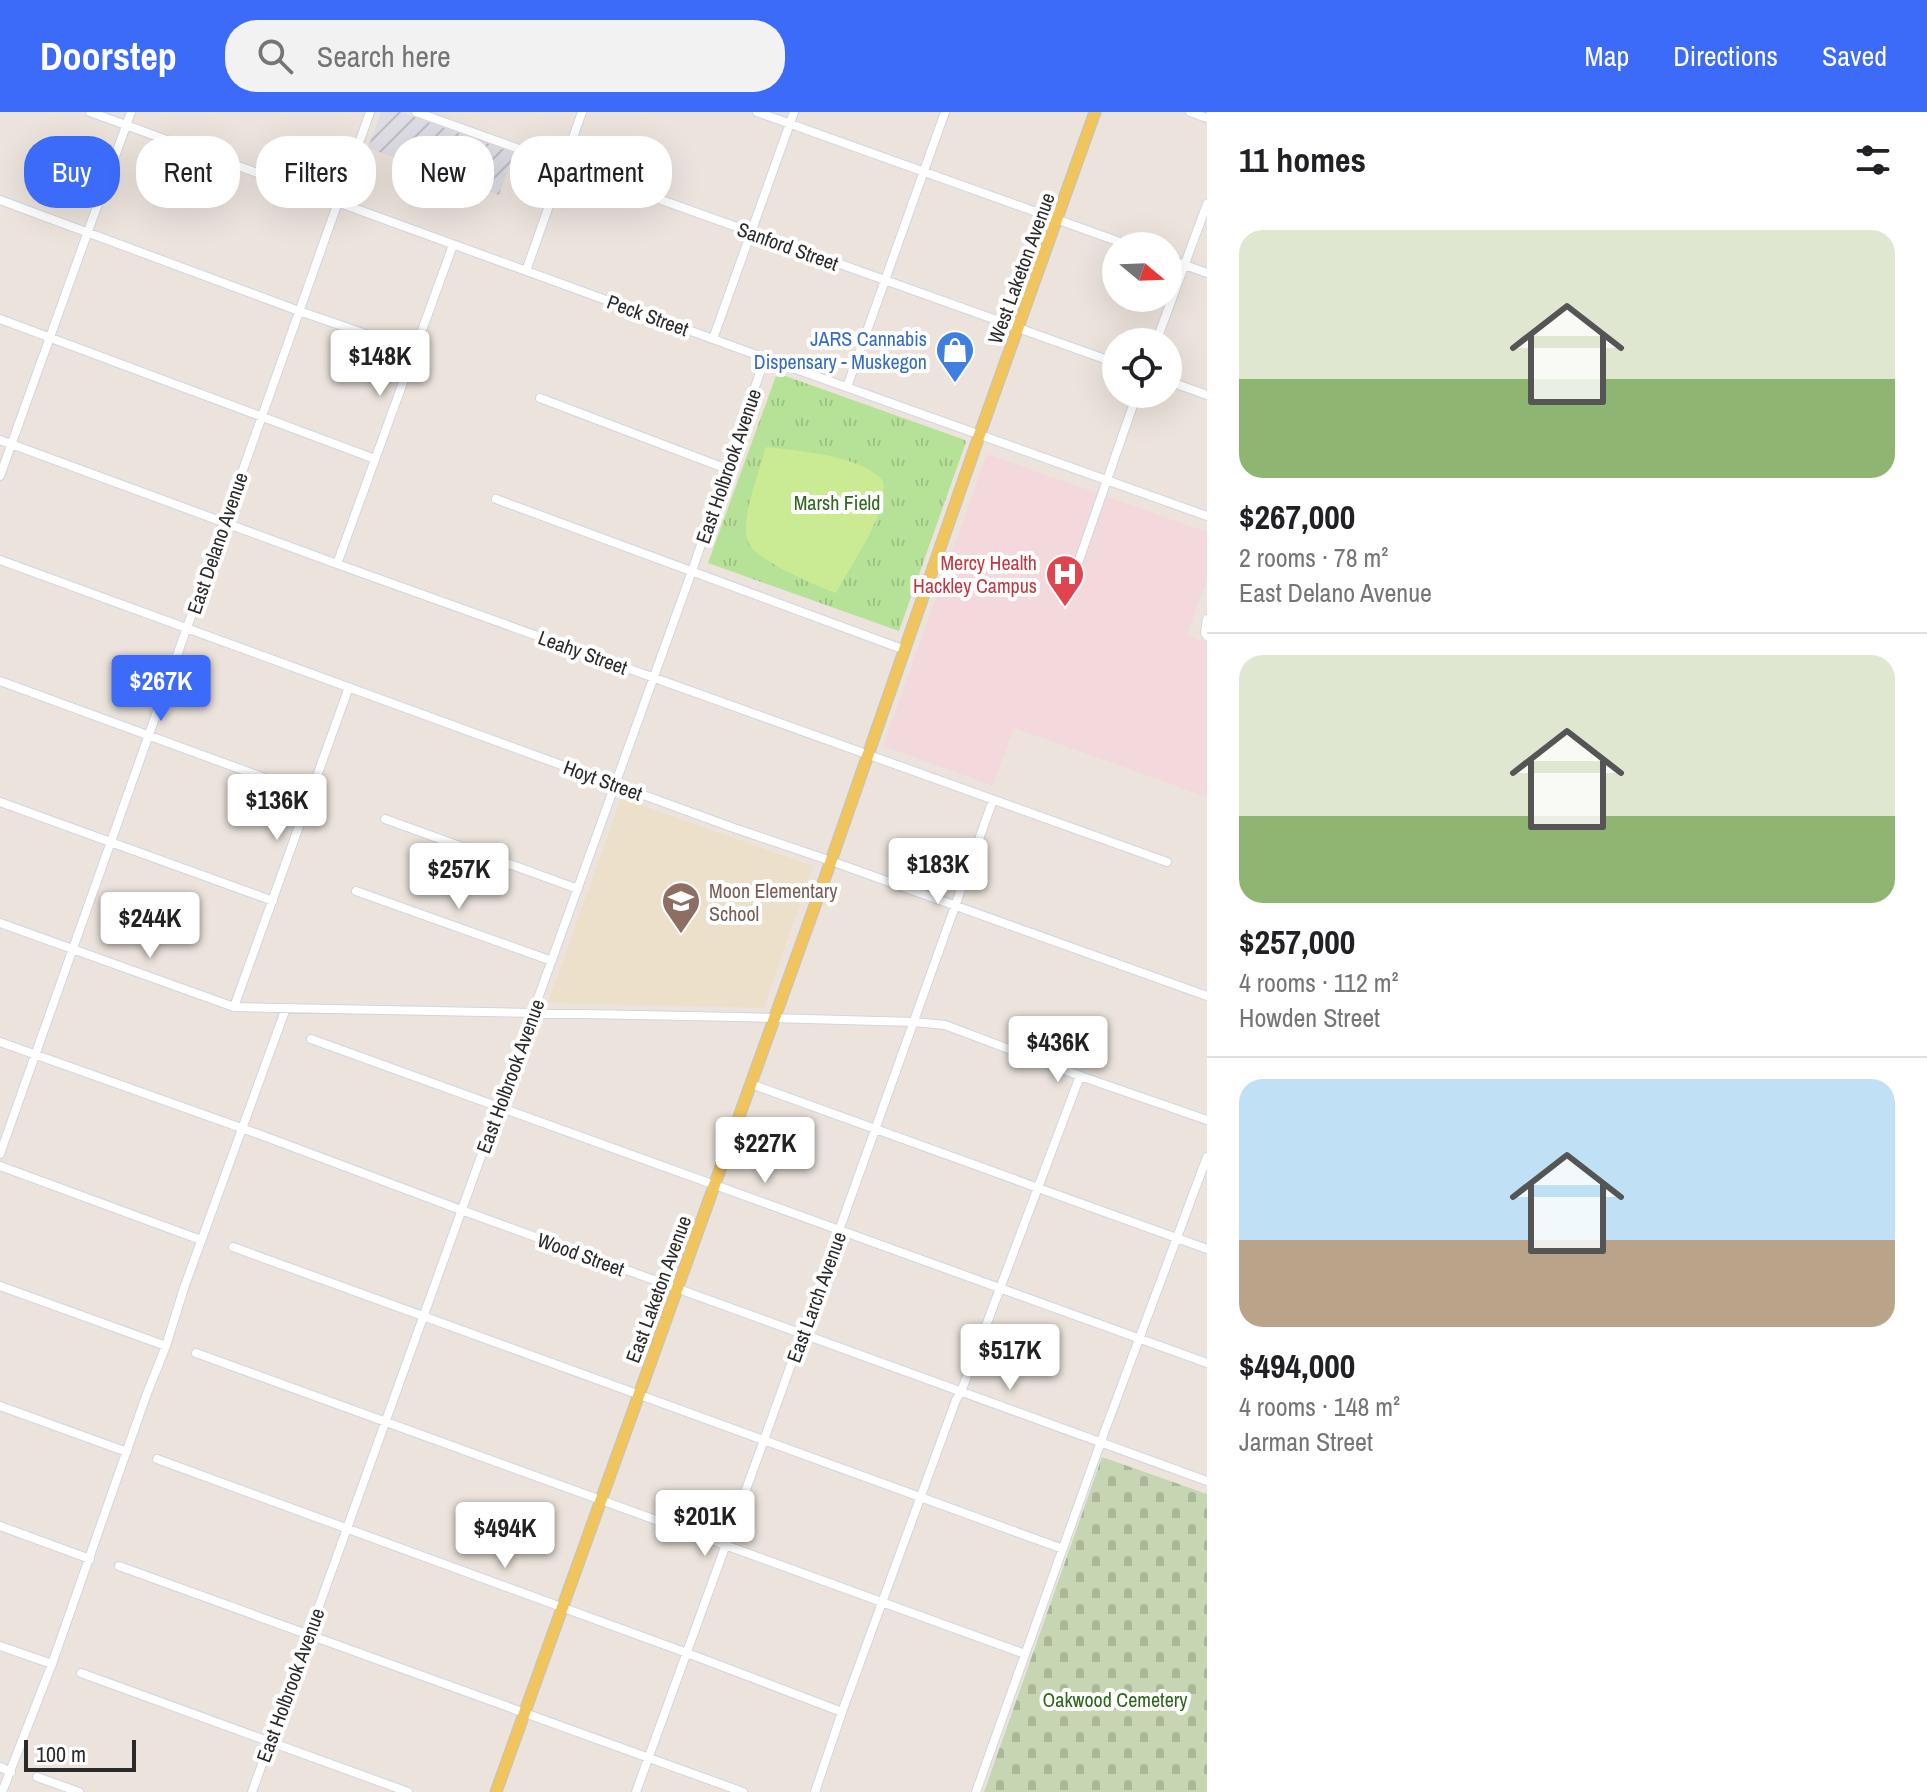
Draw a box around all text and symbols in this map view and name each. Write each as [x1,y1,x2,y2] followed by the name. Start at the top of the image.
[225,20,785,92] search box
[40,31,177,82] text: Doorstep
[253,34,297,78] icon: search
[317,36,451,76] text: Search here
[1585,37,1629,75] text: Map
[1673,37,1778,75] text: Directions
[1822,37,1887,75] text: Saved
[24,136,120,208] chip: Buy
[136,136,240,208] chip: Rent
[256,136,376,208] chip: Filters
[392,136,494,208] chip: New
[510,136,672,208] chip: Apartment
[1239,137,1366,183] text: 11 homes
[1851,138,1895,182] icon: filters
[981,189,1061,347] street label: West Laketon Avenue
[734,215,843,277] street label: Sanford Street
[1102,232,1182,312] north arrow
[1102,232,1182,408] map controls
[1495,282,1639,426] icon: home
[604,288,693,342] street label: Peck Street
[754,325,927,375] place label: JARS Cannabis Dispensary - Muskegon
[1102,328,1182,408] button: locate
[934,329,976,384] shop icon: JARS Cannabis Dispensary - Muskegon
[324,330,436,398] pin: $148K
[349,338,411,373] text: $148K
[689,385,767,547] street label: East Holbrook Avenue
[180,468,254,618] street label: East Delano Avenue
[794,489,880,516] park label: Marsh Field
[1239,494,1355,540] text: $267,000
[1239,540,1388,575] text: 2 rooms · 78 m²
[913,549,1037,599] place label: Mercy Health Hackley Campus
[1044,553,1086,608] hospital icon: Mercy Health Hackley Campus
[1239,575,1432,610] text: East Delano Avenue
[535,623,632,681] street label: Leahy Street
[105,655,217,723] pin: $267K
[130,663,192,698] text: $267K
[1495,707,1639,851] icon: home
[560,753,647,807] street label: Hoyt Street
[221,774,333,842] pin: $136K
[246,782,308,817] text: $136K
[882,838,994,906] pin: $183K
[403,843,515,911] pin: $257K
[907,846,969,881] text: $183K
[428,851,490,886] text: $257K
[709,877,838,927] place label: Moon Elementary School
[660,880,702,935] school or university icon: Moon Elementary School
[94,892,206,960] pin: $244K
[119,900,181,935] text: $244K
[1239,919,1355,965] text: $257,000
[1239,965,1399,1000] text: 4 rooms · 112 m²
[470,995,550,1157] street label: East Holbrook Avenue
[1239,1000,1380,1035] text: Howden Street
[1002,1016,1114,1084] pin: $436K
[1027,1024,1089,1059] text: $436K
[709,1117,821,1185] pin: $227K
[734,1125,796,1160] text: $227K
[1495,1131,1639,1275] icon: home
[619,1212,697,1366] street label: East Laketon Avenue
[534,1226,629,1282] street label: Wood Street
[780,1228,852,1366] street label: East Larch Avenue
[954,1324,1066,1392] pin: $517K
[979,1332,1041,1367] text: $517K
[1239,1343,1355,1389] text: $494,000
[1239,1389,1400,1424] text: 4 rooms · 148 m²
[1239,1424,1373,1459] text: Jarman Street
[649,1490,761,1558] pin: $201K
[674,1498,736,1533] text: $201K
[449,1502,561,1570] pin: $494K
[474,1510,536,1545] text: $494K
[250,1604,330,1766] street label: East Holbrook Avenue
[1043,1686,1188,1713] park label: Oakwood Cemetery
[24,1736,136,1772] scale bar
[36,1739,86,1769] text: 100 m

